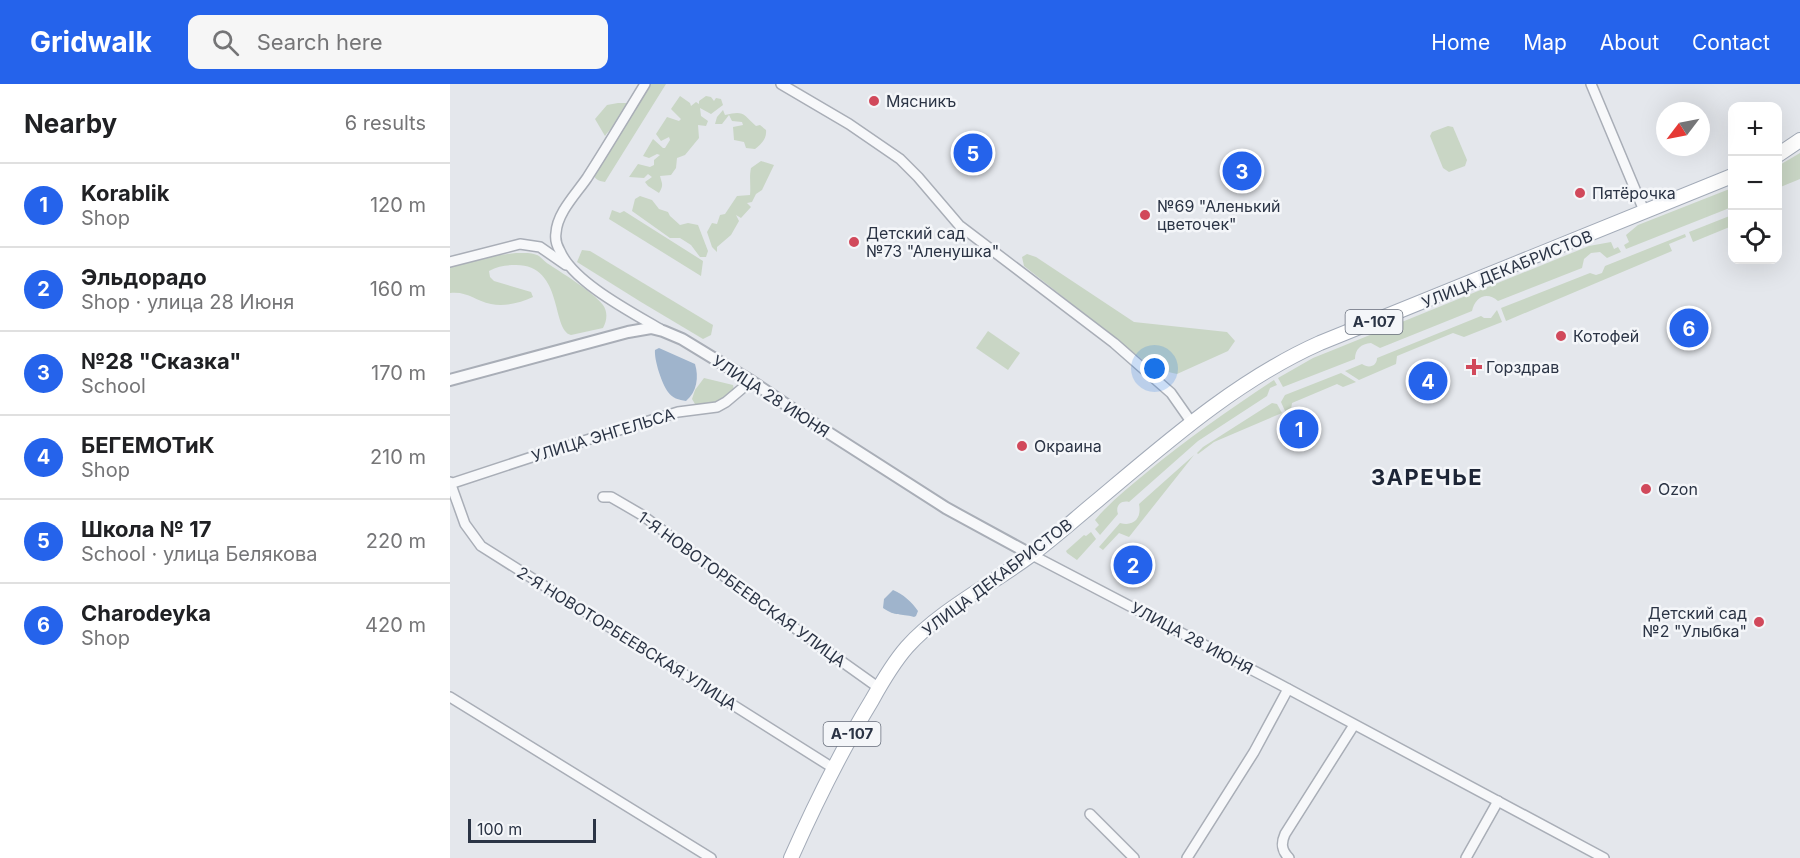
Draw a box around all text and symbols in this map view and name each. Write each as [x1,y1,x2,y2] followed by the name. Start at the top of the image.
[188,15,608,69] search box
[30,25,152,59] text: Gridwalk
[209,26,242,59] icon: search
[257,29,382,55] text: Search here
[1431,30,1490,55] text: Home
[1523,30,1567,55] text: Map
[1600,30,1659,55] text: About
[1692,30,1770,55] text: Contact
[886,91,956,111] place label: Мясникъ
[867,94,881,108] marker: Мясникъ
[1656,102,1710,156] north arrow
[1728,102,1782,264] map controls
[1728,102,1782,156] button: +
[24,108,117,139] text: Nearby
[345,111,426,135] text: 6 results
[954,130,992,176] pin: 5
[1222,148,1262,194] pin: 3
[1728,156,1782,210] button: −
[81,180,169,206] text: Korablik
[1592,183,1676,203] place label: Пятёрочка
[1573,186,1587,200] marker: Пятёрочка
[39,193,48,217] text: 1
[370,193,426,217] text: 120 m
[1157,196,1281,234] place label: №69 "Аленький цветочек"
[81,206,130,230] text: Shop
[1138,208,1152,222] marker: №69 "Аленький цветочек"
[1728,210,1782,264] button: locate
[866,223,999,261] place label: Детский сад №73 "Аленушка"
[1419,226,1595,312] street label: УЛИЦА ДЕКАБРИСТОВ
[847,235,861,249] marker: Детский сад №73 "Аленушка"
[81,264,207,290] text: Эльдорадо
[37,277,50,301] text: 2
[370,277,426,301] text: 160 m
[81,290,294,314] text: Shop · улица 28 Июня
[1670,306,1708,350] pin: 6
[1346,310,1402,334] road number: А-107
[1573,326,1639,346] place label: Котофей
[1554,329,1568,343] marker: Котофей
[81,348,241,374] text: №28 "Сказка"
[709,351,833,441] street label: УЛИЦА 28 ИЮНЯ
[1140,354,1169,383] your location
[1486,357,1559,377] place label: Горздрав
[1408,358,1448,404] pin: 4
[1467,360,1481,374] marker: Горздрав
[37,361,50,385] text: 3
[371,361,426,385] text: 170 m
[81,374,146,398] text: School
[529,404,677,466] street label: УЛИЦА ЭНГЕЛЬСА
[1280,406,1318,452] pin: 1
[81,432,214,458] text: БЕГЕМОТиК
[1034,436,1102,456] place label: Окраина
[1015,439,1029,453] marker: Окраина
[37,445,50,469] text: 4
[370,445,426,469] text: 210 m
[81,458,130,482] text: Shop
[1371,464,1483,490] district label: ЗАРЕЧЬЕ
[1658,479,1698,499] place label: Ozon
[1639,482,1653,496] marker: Ozon
[634,507,850,671] street label: 1-Я НОВОТОРБЕЕВСКАЯ УЛИЦА
[918,514,1076,640] street label: УЛИЦА ДЕКАБРИСТОВ
[81,516,212,542] text: Школа № 17
[37,529,50,553] text: 5
[366,529,426,553] text: 220 m
[81,542,317,566] text: School · улица Белякова
[1114,542,1152,588] pin: 2
[513,562,741,714] street label: 2-Я НОВОТОРБЕЕВСКАЯ УЛИЦА
[1127,597,1257,679] street label: УЛИЦА 28 ИЮНЯ
[81,600,211,626] text: Charodeyka
[1642,603,1747,641] place label: Детский сад №2 "Улыбка"
[37,613,50,637] text: 6
[365,613,426,637] text: 420 m
[1752,615,1766,629] marker: Детский сад №2 "Улыбка"
[81,626,130,650] text: Shop
[824,722,880,746] road number: А-107
[468,816,596,844] scale bar
[477,819,522,839] text: 100 m

